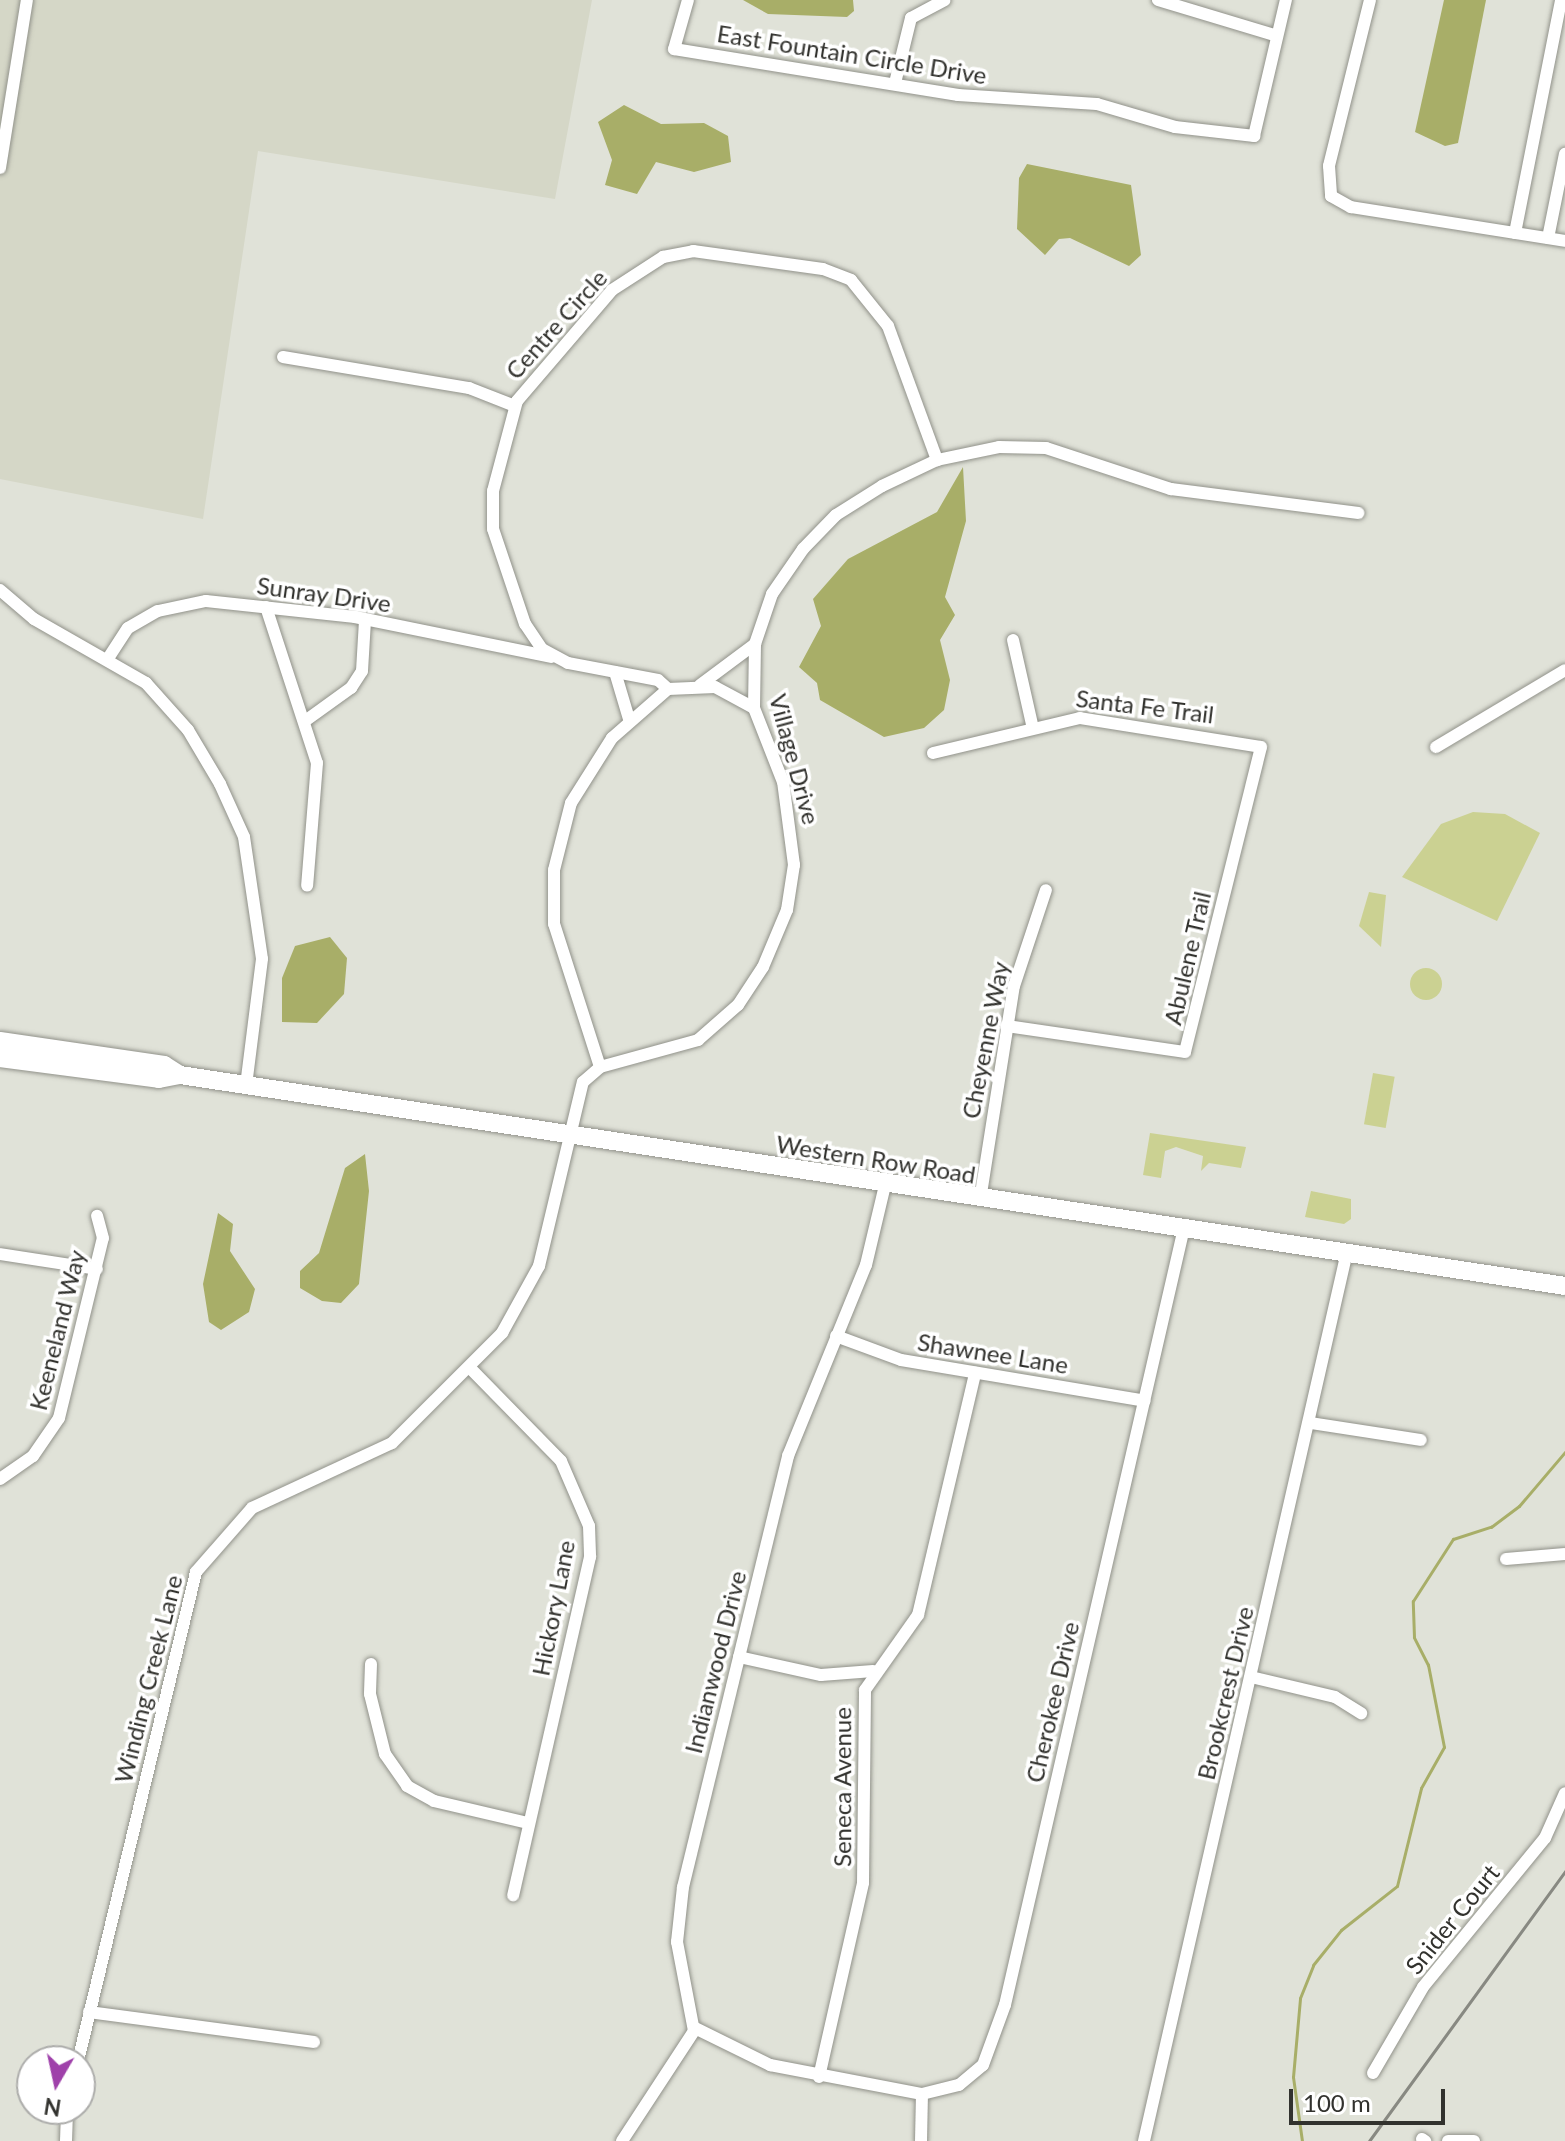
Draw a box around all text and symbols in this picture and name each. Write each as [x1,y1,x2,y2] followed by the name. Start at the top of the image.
[715,18,989,90] street label: East Fountain Circle Drive
[499,263,613,385] street label: Centre Circle
[255,570,393,618] street label: Sunray Drive
[1074,683,1216,729] street label: Santa Fe Trail
[764,691,826,827] street label: Village Drive
[1158,888,1216,1028] street label: Abulene Trail
[956,959,1014,1121] street label: Cheyenne Way
[774,1129,978,1189] street label: Western Row Road
[23,1247,91,1413] street label: Keeneland Way
[916,1327,1070,1379] street label: Shawnee Lane
[526,1537,580,1679] street label: Hickory Lane
[678,1568,752,1756] street label: Indianwood Drive
[108,1572,188,1786] street label: Winding Creek Lane
[1191,1604,1259,1782] street label: Brookcrest Drive
[1020,1619,1084,1785] street label: Cherokee Drive
[828,1707,856,1867] street label: Seneca Avenue
[1399,1858,1505,1980] street label: Snider Court
[16,2045,96,2125] north arrow
[1293,2073,1449,2123] scale bar
[1303,2088,1371,2117] text: 100 m
[42,2093,63,2122] text: N

